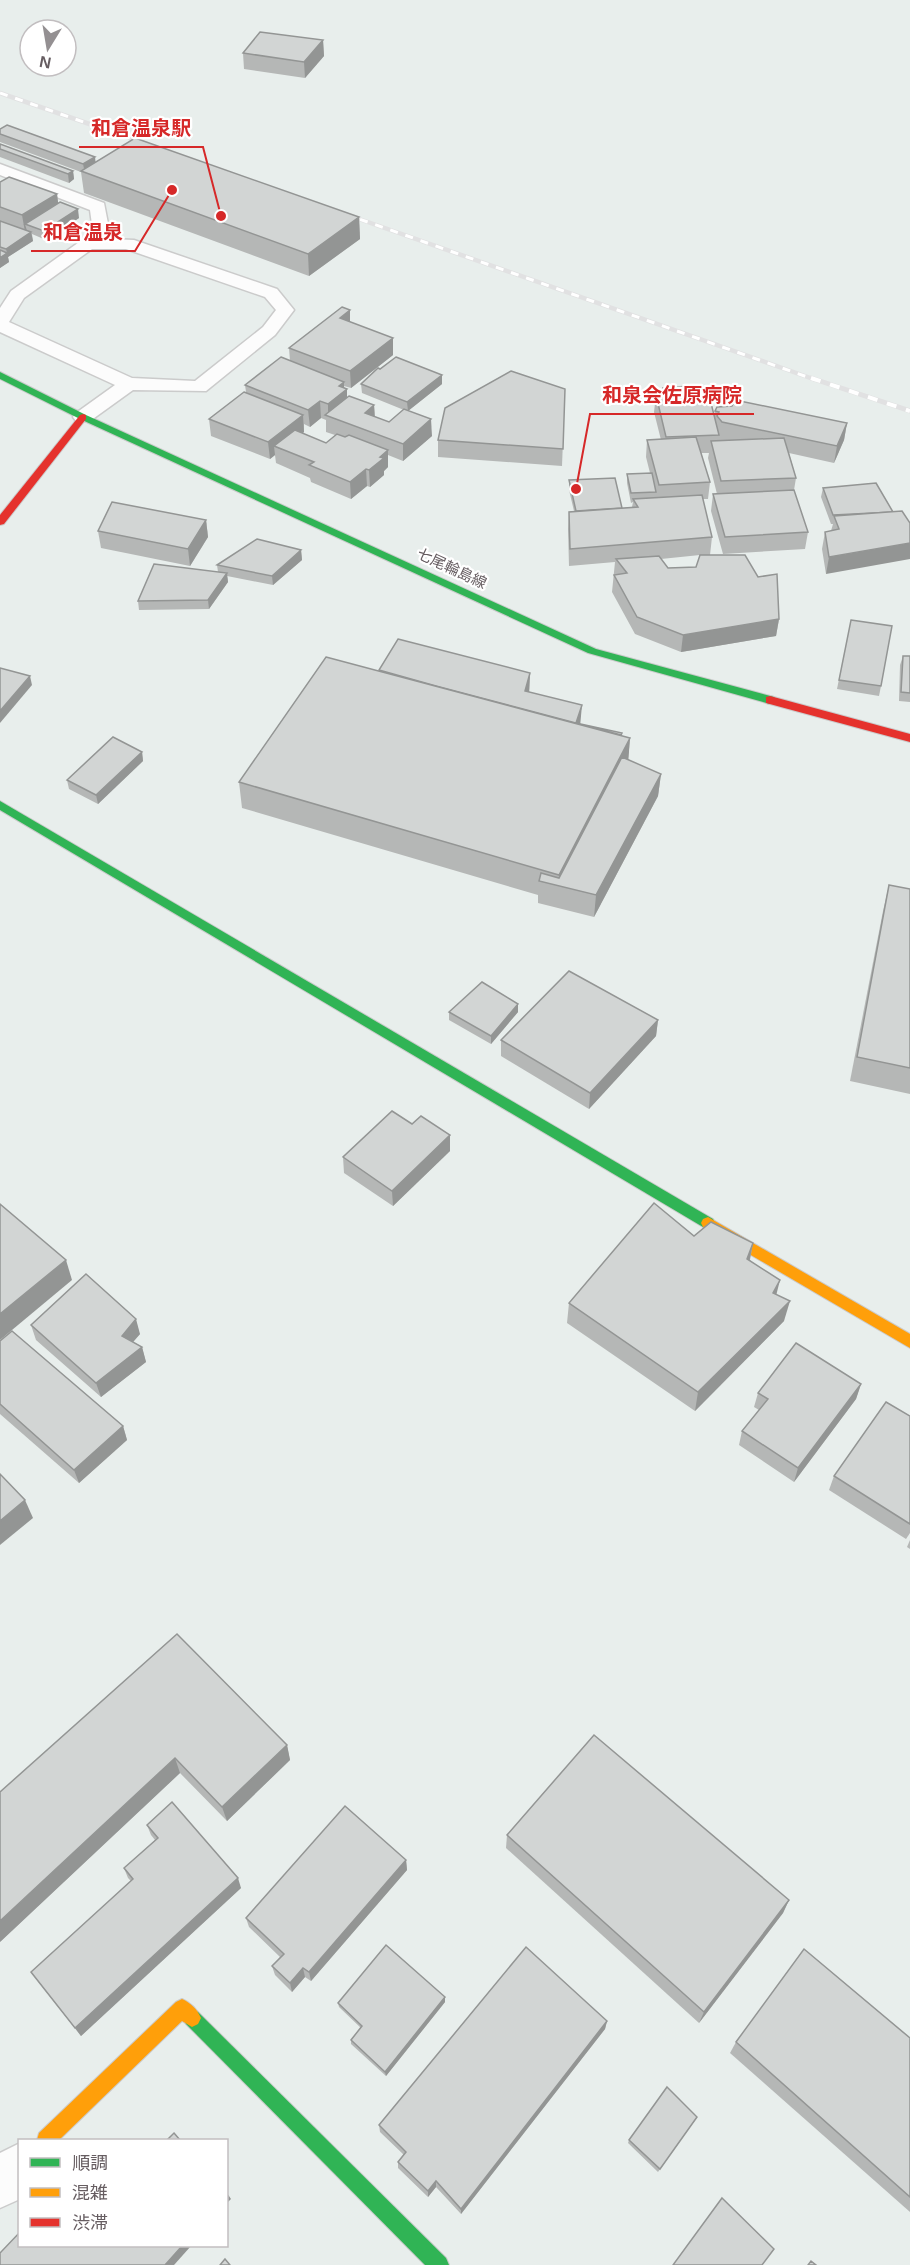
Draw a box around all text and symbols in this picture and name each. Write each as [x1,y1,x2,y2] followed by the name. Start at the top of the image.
[18,18,78,78] north arrow
[38,53,53,72] text: N
[79,109,203,147] callout: 和倉温泉駅
[91,117,191,139] text: 和倉温泉駅
[31,213,135,251] callout: 和倉温泉
[43,221,123,243] text: 和倉温泉
[590,376,754,414] callout: 和泉会佐原病院
[602,384,742,406] text: 和泉会佐原病院
[414,544,490,592] street label: 七尾輪島線
[18,2139,228,2247] legend
[72,2153,108,2173] text: 順調
[72,2183,108,2203] text: 混雑
[72,2213,108,2233] text: 渋滞

